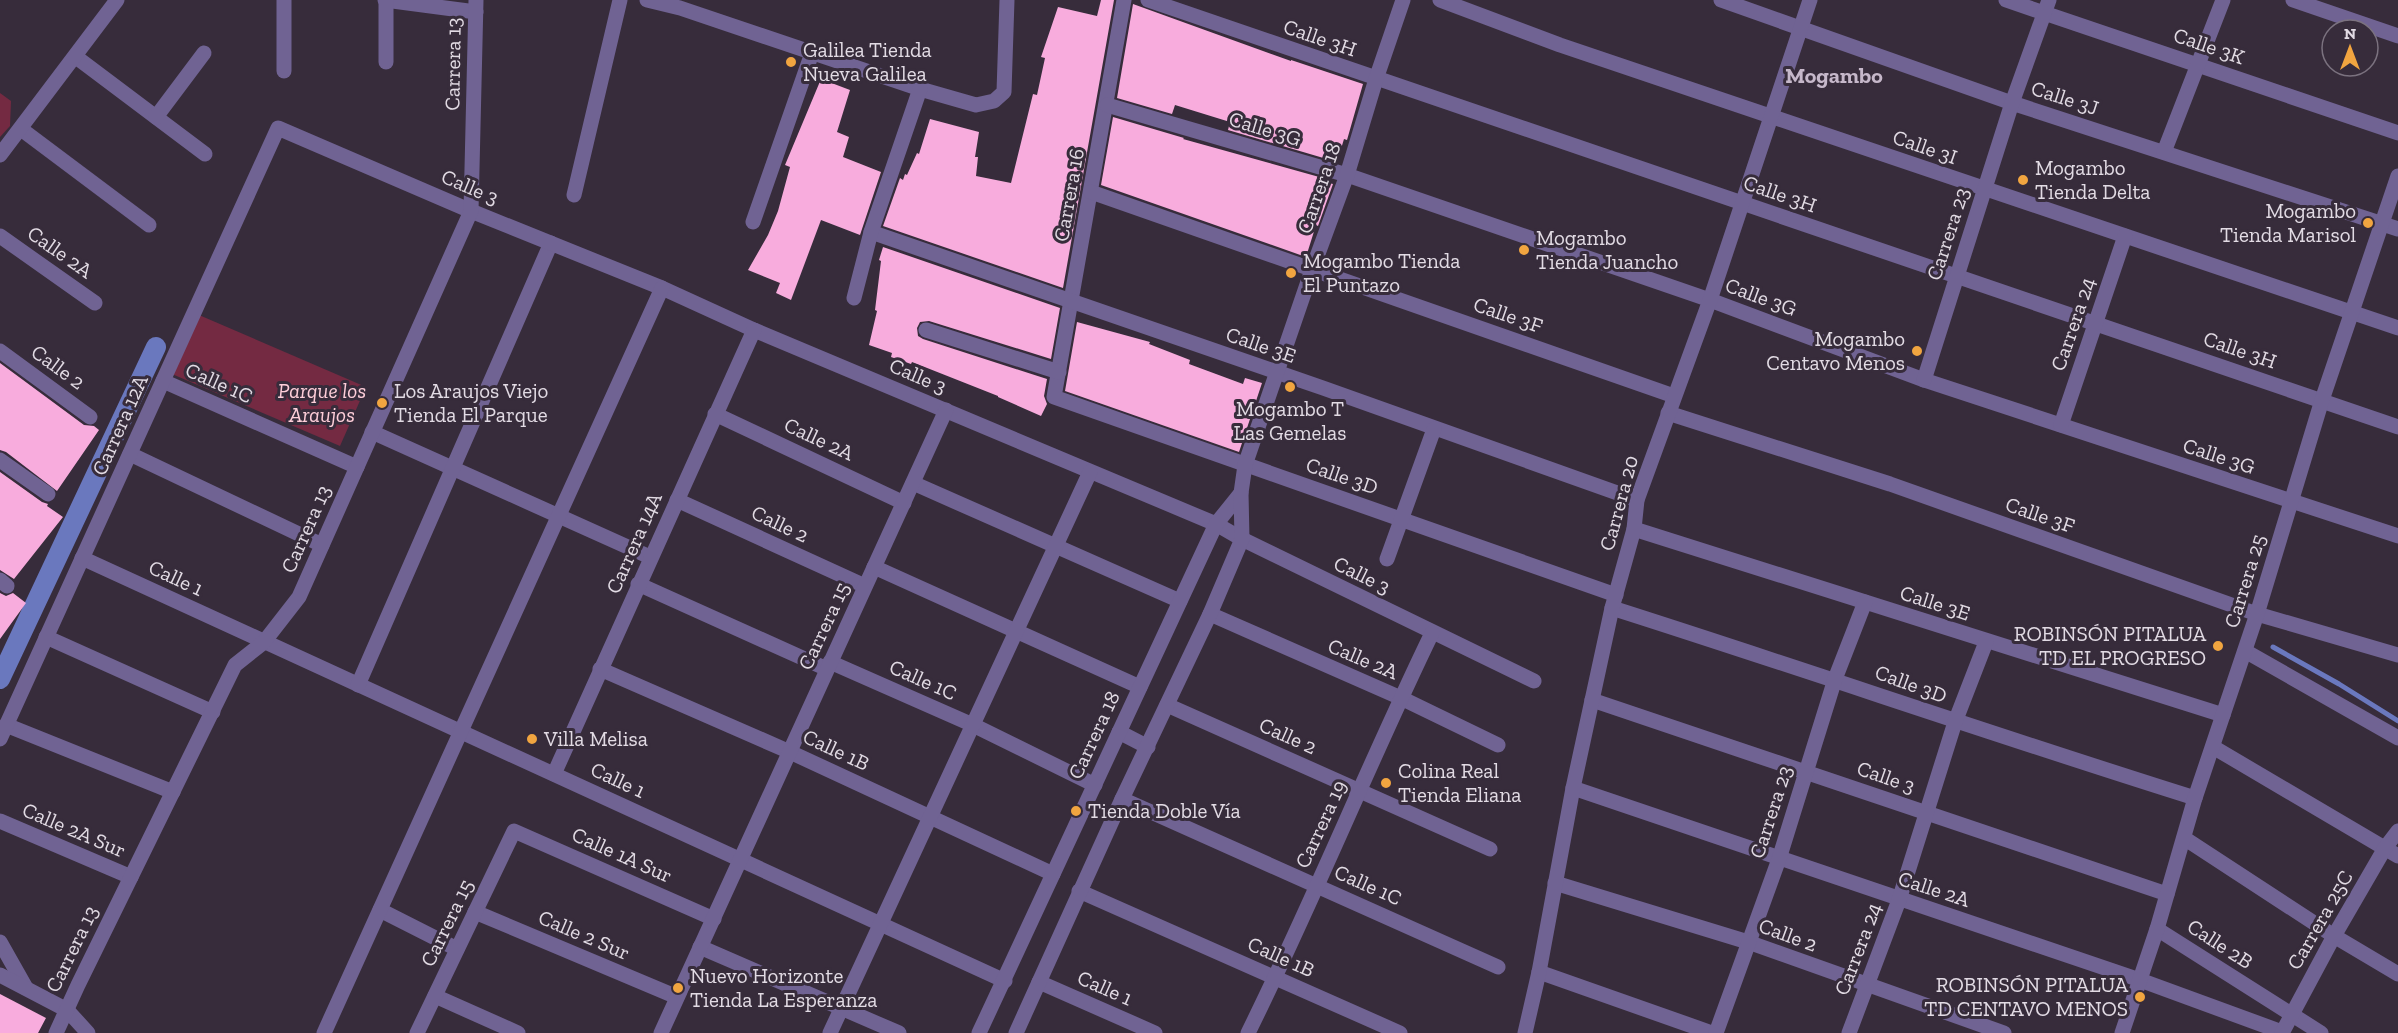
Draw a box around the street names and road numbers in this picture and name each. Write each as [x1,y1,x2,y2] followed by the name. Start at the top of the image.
[1280,13,1360,62] street label: Calle 3H
[439,17,466,111] street label: Carrera 13
[2170,22,2248,69] street label: Calle 3K
[2028,75,2102,120] street label: Calle 3J
[1226,106,1304,151] street label: Calle 3G
[1890,124,1961,169] street label: Calle 3I
[1291,139,1346,237] street label: Carrera 18
[1048,146,1089,243] street label: Carrera 16
[438,163,503,210] street label: Calle 3
[1740,169,1820,218] street label: Calle 3H
[1921,184,1974,283] street label: Carrera 23
[23,220,98,283] street label: Calle 2A
[1722,272,1800,321] street label: Calle 3G
[2045,274,2100,374] street label: Carrera 24
[1470,291,1546,338] street label: Calle 3F
[1223,321,1299,368] street label: Calle 3E
[2200,325,2280,374] street label: Calle 3H
[27,339,90,394] street label: Calle 2
[886,352,951,399] street label: Calle 3
[182,357,257,408] street label: Calle 1C
[86,370,153,479] street label: Carrera 12A
[780,412,858,466] street label: Calle 2A
[2180,432,2258,479] street label: Calle 3G
[1303,452,1381,499] street label: Calle 3D
[1594,452,1643,553] street label: Carrera 20
[275,481,336,577] street label: Carrera 13
[600,488,667,597] street label: Carrera 14A
[2002,491,2078,538] street label: Calle 3F
[748,499,813,548] street label: Calle 2
[2218,531,2271,631] street label: Carrera 25
[1330,550,1395,599] street label: Calle 3
[145,554,208,601] street label: Calle 1
[792,578,855,674] street label: Carrera 15
[1897,579,1973,626] street label: Calle 3E
[1324,633,1402,685] street label: Calle 2A
[886,654,961,705] street label: Calle 1C
[1872,659,1950,708] street label: Calle 3D
[1062,687,1125,783] street label: Carrera 18
[1256,712,1321,759] street label: Calle 2
[799,723,873,776] street label: Calle 1B
[1854,755,1919,798] street label: Calle 3
[587,756,650,803] street label: Calle 1
[1744,762,1797,861] street label: Carrera 23
[1289,776,1352,872] street label: Carrera 19
[19,797,130,862] street label: Calle 2A Sur
[568,821,676,888] street label: Calle 1A Sur
[1331,859,1406,910] street label: Calle 1C
[1895,865,1974,912] street label: Calle 2A
[2281,866,2358,974] street label: Carrera 25C
[415,875,478,970] street label: Carrera 15
[1828,899,1887,999] street label: Carrera 24
[40,901,103,996] street label: Carrera 13
[535,904,634,965] street label: Calle 2 Sur
[1756,912,1821,957] street label: Calle 2
[2183,913,2258,974] street label: Calle 2B
[1244,931,1318,982] street label: Calle 1B
[1074,964,1137,1011] street label: Calle 1

